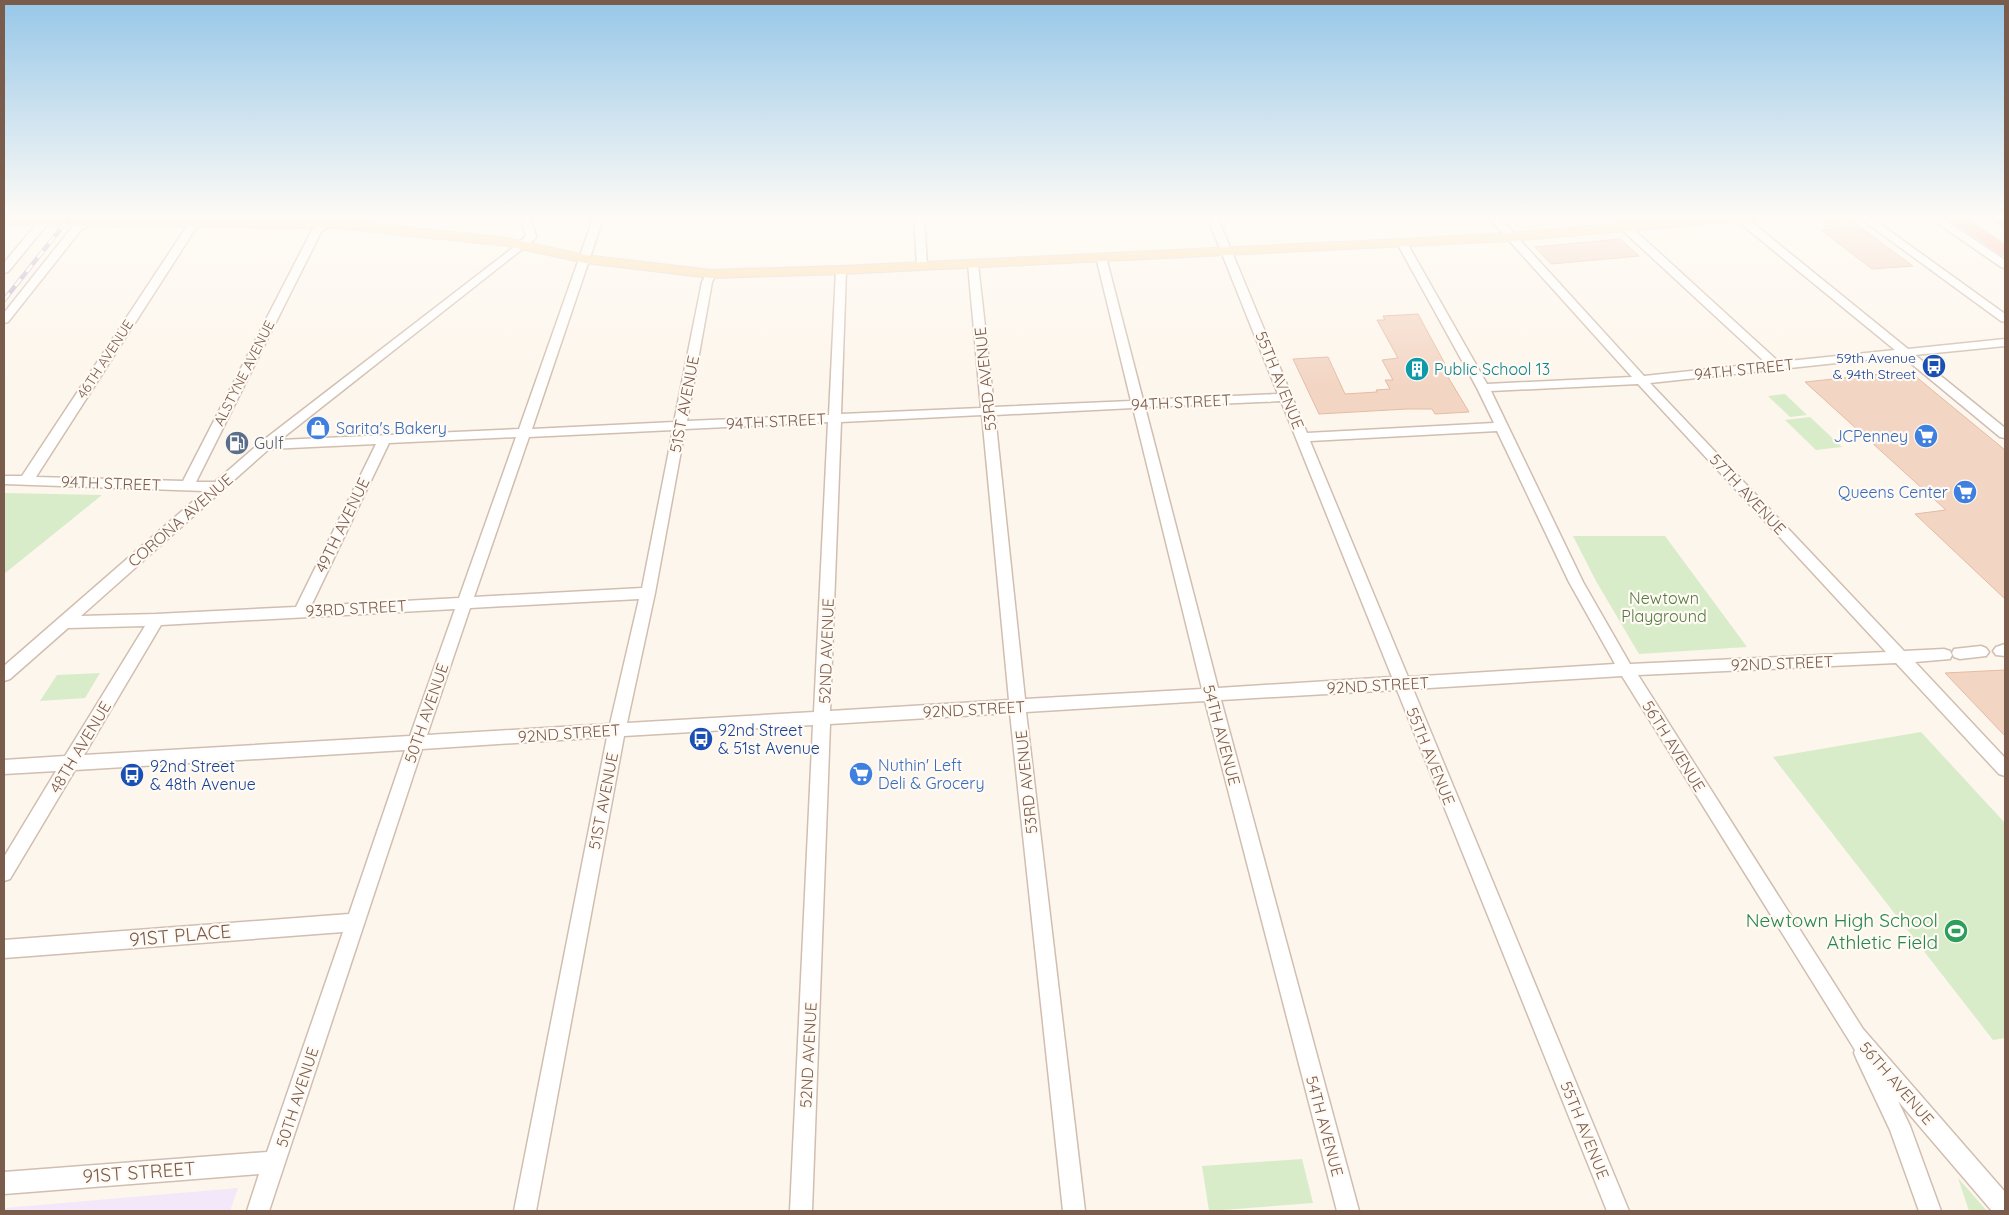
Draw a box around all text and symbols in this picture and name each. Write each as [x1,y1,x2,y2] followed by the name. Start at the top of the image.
[73,316,137,402] street label: 46TH AVENUE
[210,317,278,429] street label: ALSTYNE AVENUE
[970,326,1000,432] street label: 53RD AVENUE
[1251,328,1309,432] street label: 55TH AVENUE
[1833,349,1916,383] place label: 59th Avenue & 94th Street
[1921,353,1947,379] bus stop icon: 59th Avenue & 94th Street
[665,354,703,454] street label: 51ST AVENUE
[1693,354,1795,384] street label: 94TH STREET
[1404,356,1430,382] building icon: Public School 13
[1434,359,1550,379] place label: Public School 13
[1130,389,1232,415] street label: 94TH STREET
[725,408,827,434] street label: 94TH STREET
[305,415,331,441] shop icon: Sarita's Bakery
[336,418,447,438] place label: Sarita's Bakery
[1913,423,1939,449] supermarket icon: JCPenney
[1833,426,1908,446] place label: JCPenney
[224,430,250,456] fuel station icon: Gulf
[254,433,284,453] place label: Gulf
[1705,449,1791,539] street label: 57TH AVENUE
[123,469,237,571] street label: CORONA AVENUE
[61,471,162,495] street label: 94TH STREET
[310,474,374,576] street label: 49TH AVENUE
[1952,479,1978,505] supermarket icon: Queens Center
[1838,482,1948,502] place label: Queens Center
[1621,588,1707,626] park label: Newtown Playground
[305,595,407,621] street label: 93RD STREET
[814,598,838,704] street label: 52ND AVENUE
[1730,651,1834,675] street label: 92ND STREET
[400,660,452,766] street label: 50TH AVENUE
[1326,672,1430,698] street label: 92ND STREET
[1199,682,1245,788] street label: 54TH AVENUE
[922,696,1026,722] street label: 92ND STREET
[1638,697,1710,795] street label: 56TH AVENUE
[45,698,115,796] street label: 48TH AVENUE
[1402,704,1460,808] street label: 55TH AVENUE
[517,719,621,747] street label: 92ND STREET
[718,720,820,758] place label: 92nd Street & 51st Avenue
[688,726,714,752] bus stop icon: 92nd Street & 51st Avenue
[1011,729,1041,835] street label: 53RD AVENUE
[584,751,622,851] street label: 51ST AVENUE
[878,755,985,793] place label: Nuthin' Left Deli & Grocery
[150,756,256,794] place label: 92nd Street & 48th Avenue
[848,761,874,787] supermarket icon: Nuthin' Left Deli & Grocery
[119,762,145,788] bus stop icon: 92nd Street & 48th Avenue
[1746,908,1938,954] place label: Newtown High School Athletic Field
[1943,918,1969,944] sports icon: Newtown High School Athletic Field
[128,919,232,951] street label: 91ST PLACE
[795,1002,821,1108] street label: 52ND AVENUE
[1855,1037,1939,1129] street label: 56TH AVENUE
[271,1044,323,1150] street label: 50TH AVENUE
[1302,1073,1348,1179] street label: 54TH AVENUE
[1556,1078,1614,1182] street label: 55TH AVENUE
[82,1156,196,1188] street label: 91ST STREET

